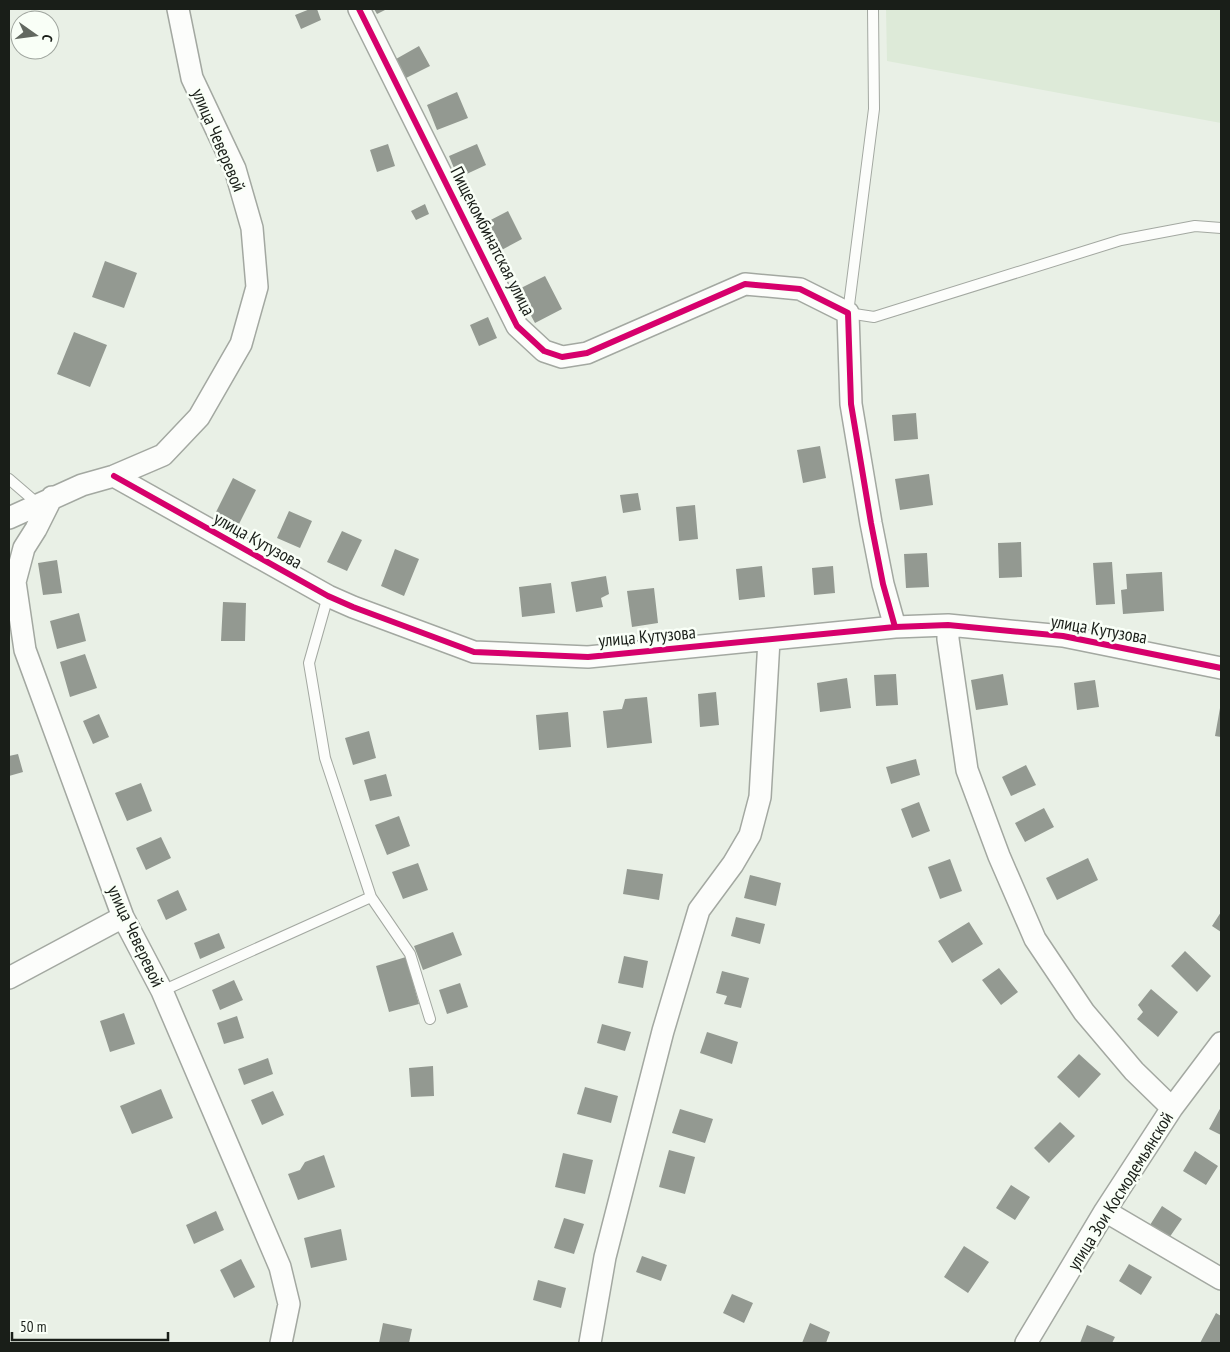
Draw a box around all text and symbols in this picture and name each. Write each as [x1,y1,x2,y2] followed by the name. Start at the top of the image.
[10,10,60,60] north arrow
[38,33,57,44] text: С
[187,85,251,195] street label: улица Чеверевой
[445,163,541,319] street label: Пищекомбинатская улица
[210,506,306,574] street label: улица Кутузова
[1049,609,1149,649] street label: улица Кутузова
[597,620,697,652] street label: улица Кутузова
[102,881,170,991] street label: улица Чеверевой
[1062,1107,1178,1275] street label: улица Зои Космодемьянской
[12,1310,169,1342] scale bar
[20,1317,46,1336] text: 50 m

